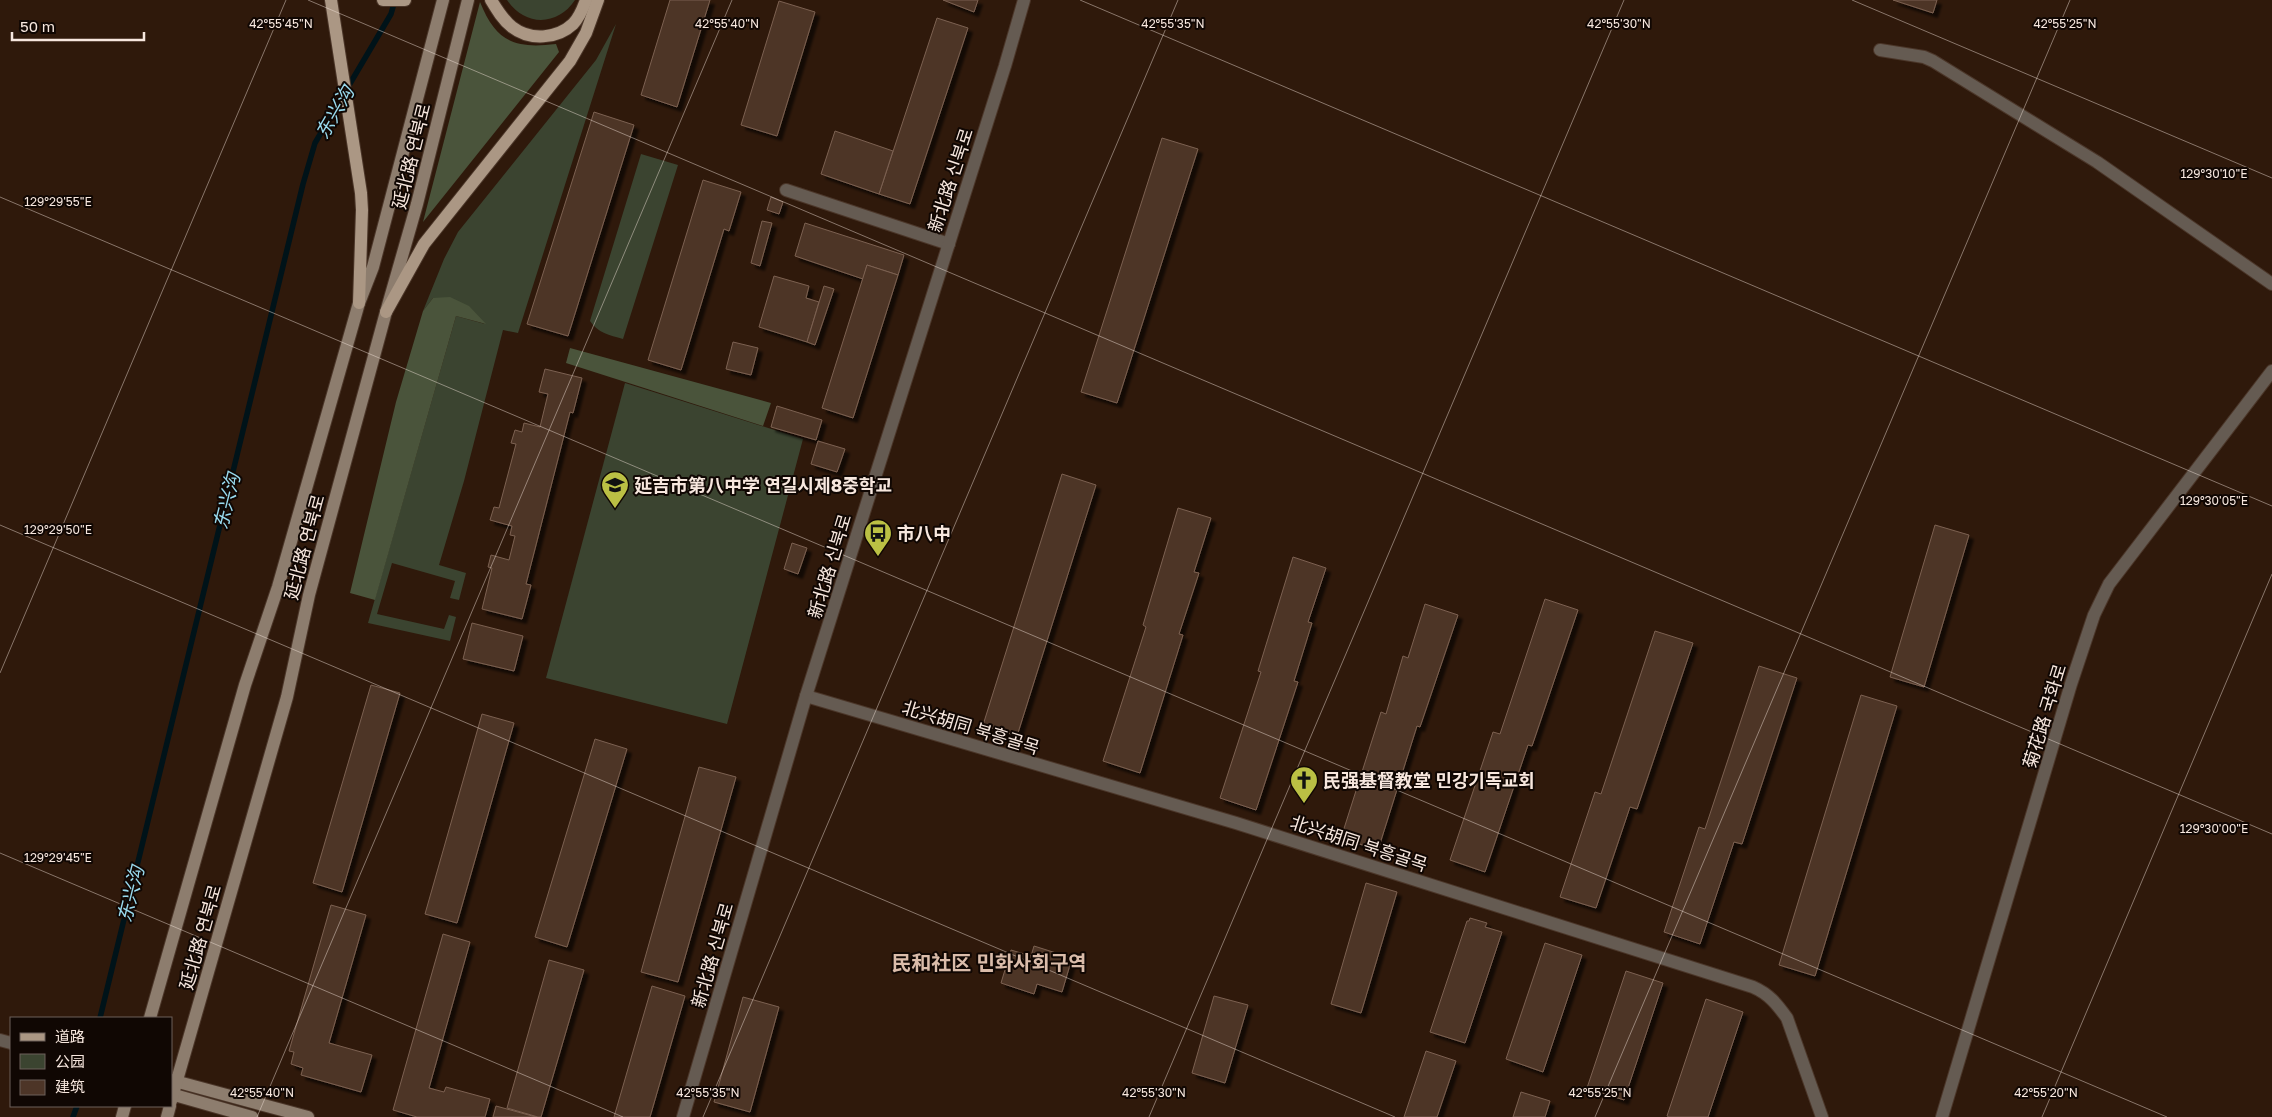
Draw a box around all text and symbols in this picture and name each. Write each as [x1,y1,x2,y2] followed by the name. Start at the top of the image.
[12,10,145,42] scale bar
[249,16,313,31] text: 42°55'45"N
[695,16,759,31] text: 42°55'40"N
[1141,16,1205,31] text: 42°55'35"N
[1587,16,1651,31] text: 42°55'30"N
[2033,16,2097,31] text: 42°55'25"N
[20,17,55,35] text: 50 m
[310,80,359,142] water label: 东兴沟
[387,101,435,211] street label: 延北路 연북로
[923,125,977,235] street label: 新北路 신북로
[2180,166,2248,181] text: 129°30'10"E
[24,194,92,209] text: 129°29'55"E
[208,469,245,531] water label: 东兴沟
[600,470,630,509] school or university icon: 延吉市第八中学 연길시제8중학교
[634,474,892,496] place label: 延吉市第八中学 연길시제8중학교
[279,492,329,602] street label: 延北路 연북로
[2180,493,2248,508] text: 129°30'05"E
[803,511,855,621] street label: 新北路 신북로
[863,518,893,557] bus stop icon: 市八中
[24,522,92,537] text: 129°29'50"E
[897,522,951,544] place label: 市八中
[2018,661,2070,771] street label: 菊花路 국화로
[900,696,1042,758] street label: 北兴胡同 북흥골목
[1289,765,1319,804] church icon: 民强基督教堂 민강기독교회
[1323,769,1535,791] place label: 民强基督教堂 민강기독교회
[1288,810,1430,876] street label: 北兴胡同 북흥골목
[2180,821,2248,836] text: 129°30'00"E
[24,850,92,865] text: 129°29'45"E
[112,862,149,924] water label: 东兴沟
[175,882,225,992] street label: 延北路 연북로
[687,900,737,1010] street label: 新北路 신북로
[891,950,1087,974] district label: 民和社区 민화사회구역
[10,1017,172,1107] legend
[55,1027,85,1045] text: 道路
[55,1052,85,1070] text: 公园
[55,1077,85,1095] text: 建筑
[230,1085,294,1100] text: 42°55'40"N
[676,1085,740,1100] text: 42°55'35"N
[1122,1085,1186,1100] text: 42°55'30"N
[1568,1085,1632,1100] text: 42°55'25"N
[2014,1085,2078,1100] text: 42°55'20"N

